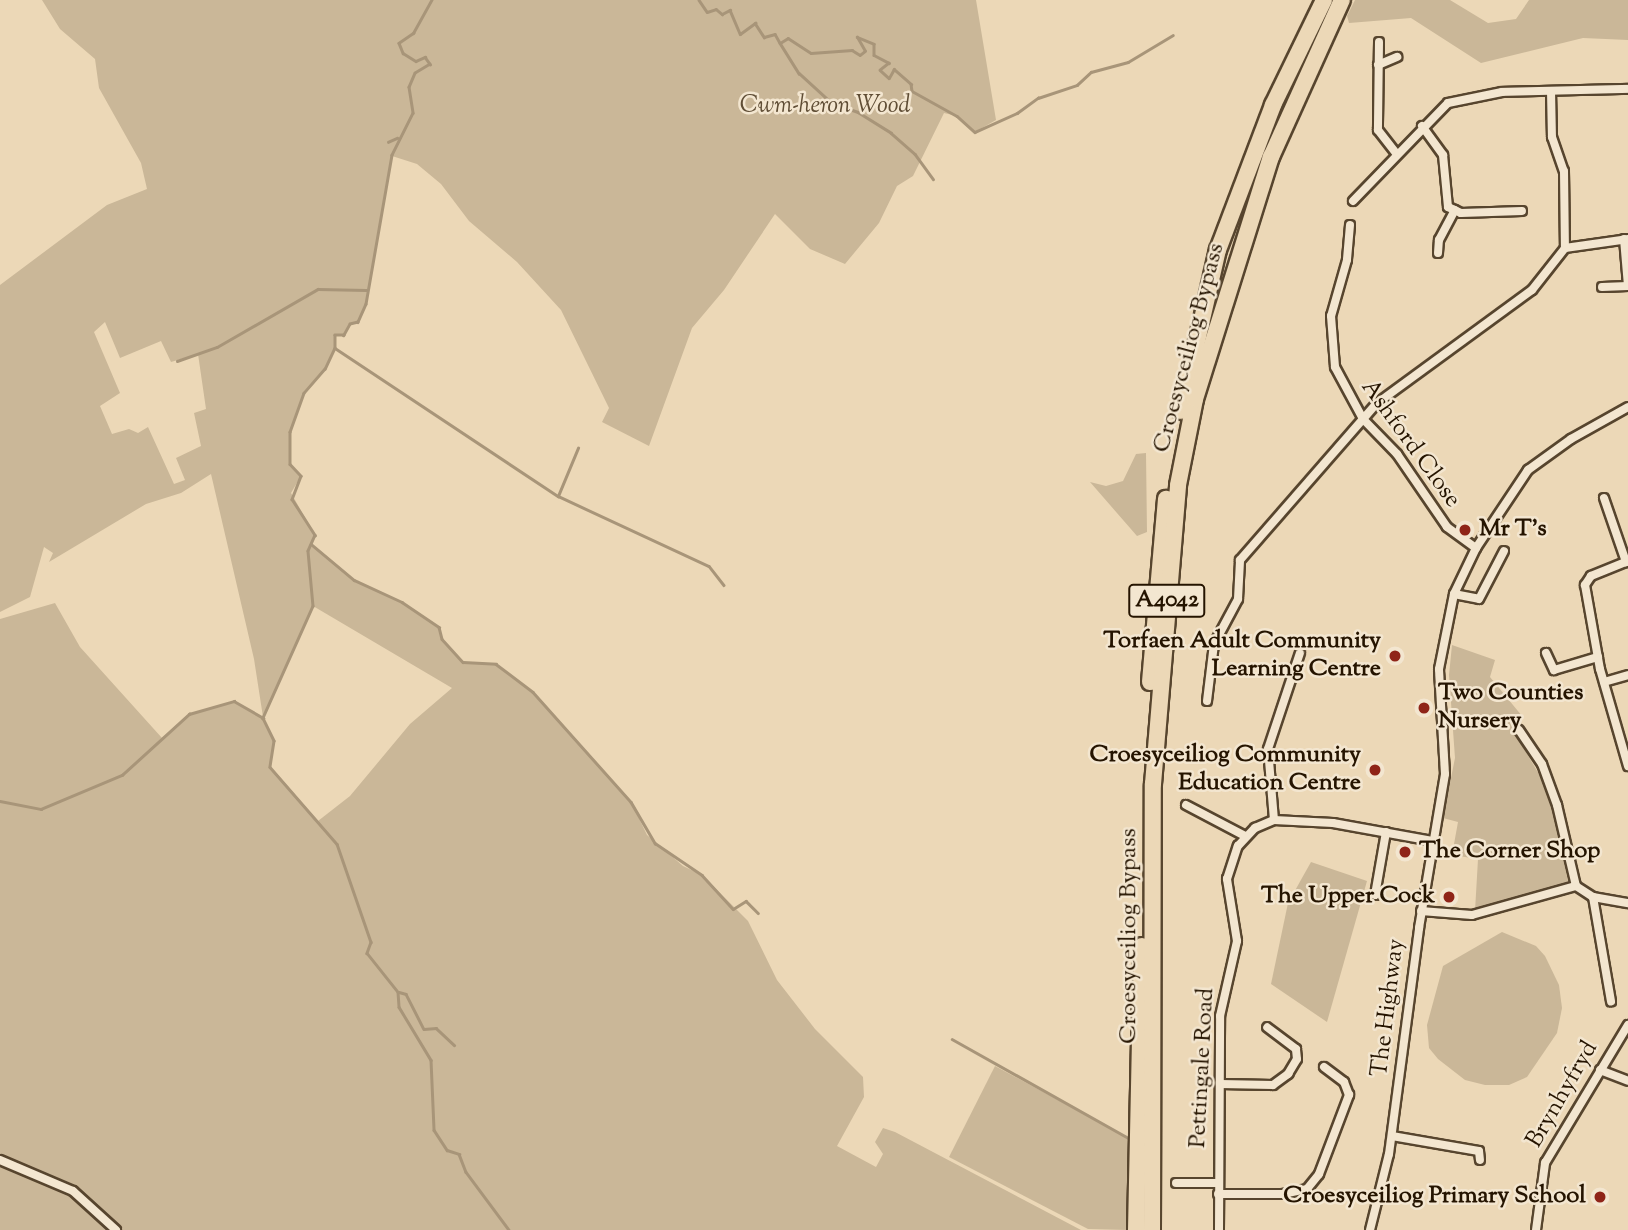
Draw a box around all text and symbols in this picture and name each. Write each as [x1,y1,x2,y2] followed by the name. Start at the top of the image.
[740,93,910,121] park label: Cwm-heron Wood
[1148,240,1232,456] street label: Croesyceiliog Bypass
[1354,374,1466,514] street label: Ashford Close
[1479,516,1547,544] place label: Mr T's
[1457,522,1473,538] marker: Mr T's
[1127,582,1207,621] road number: A4042
[1103,628,1381,684] place label: Torfaen Adult Community Learning Centre
[1387,648,1403,664] marker: Torfaen Adult Community Learning Centre
[1438,680,1583,736] place label: Two Counties Nursery
[1416,700,1432,716] marker: Two Counties Nursery
[1089,742,1361,798] place label: Croesyceiliog Community Education Centre
[1367,762,1383,778] marker: Croesyceiliog Community Education Centre
[1116,828,1144,1044] street label: Croesyceiliog Bypass
[1419,838,1600,866] place label: The Corner Shop
[1397,844,1413,860] marker: The Corner Shop
[1261,883,1435,911] place label: The Upper Cock
[1441,889,1457,905] marker: The Upper Cock
[1366,937,1412,1079] street label: The Highway
[1184,987,1222,1149] street label: Pettingale Road
[1521,1037,1605,1153] street label: Brynhyfryd
[1283,1183,1586,1211] place label: Croesyceiliog Primary School
[1592,1189,1608,1205] marker: Croesyceiliog Primary School

